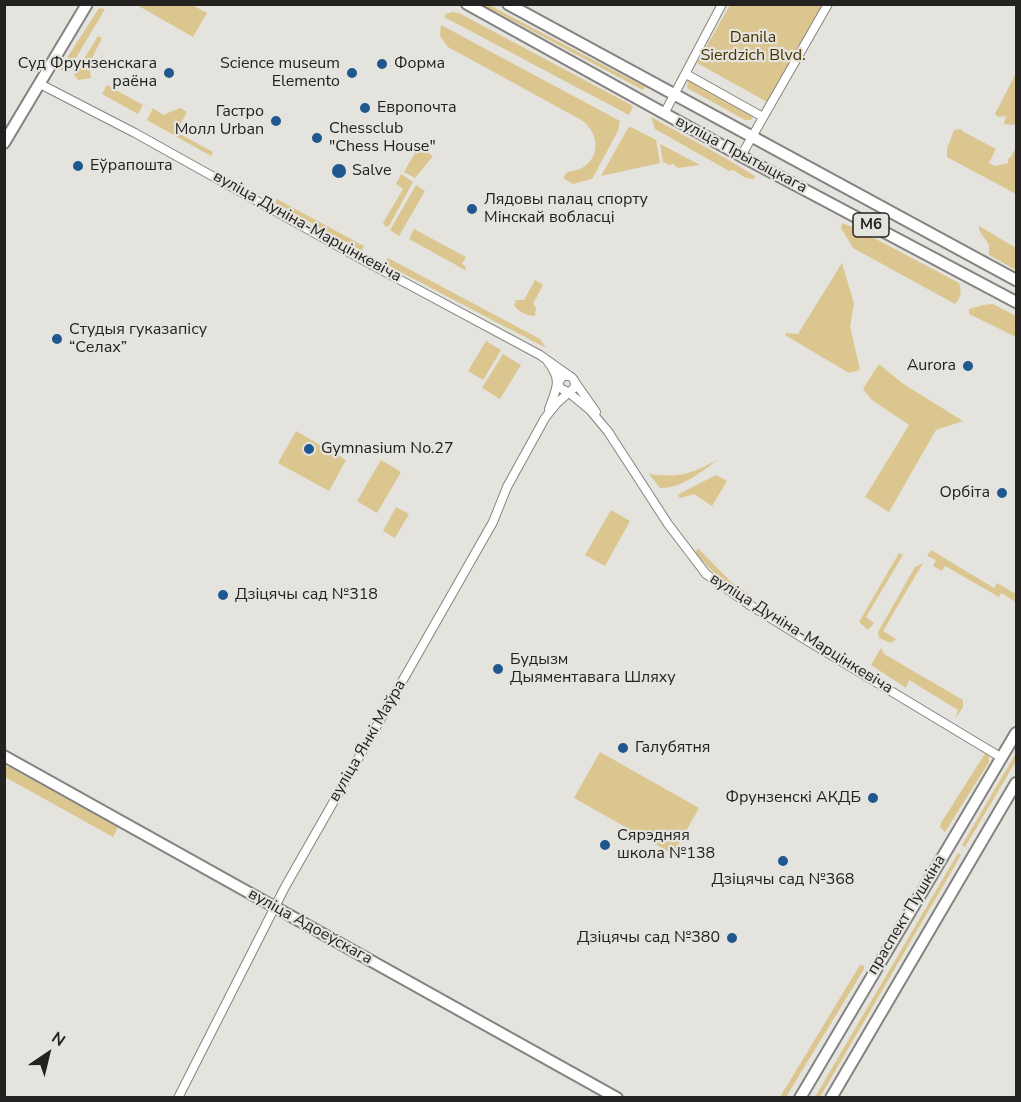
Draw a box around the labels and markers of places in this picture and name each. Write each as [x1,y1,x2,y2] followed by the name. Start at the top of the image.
[18,54,157,92] place label: Суд Фрунзенскага раёна
[220,54,340,92] place label: Science museum Elemento
[394,54,445,74] place label: Форма
[375,57,389,71] marker: Форма
[162,66,176,80] marker: Суд Фрунзенскага раёна
[345,66,359,80] marker: Science museum Elemento
[377,98,457,118] place label: Европочта
[358,101,372,115] marker: Европочта
[175,102,264,140] place label: Гастро Молл Urban
[269,114,283,128] marker: Гастро Молл Urban
[329,119,436,157] place label: Chessclub "Chess House"
[310,131,324,145] marker: Chessclub "Chess House"
[90,156,173,176] place label: Еўрапошта
[71,159,85,173] marker: Еўрапошта
[352,161,392,181] place label: Salve
[330,162,348,180] marker: Salve
[484,190,648,228] place label: Лядовы палац спорту Мінскай вобласці
[465,202,479,216] marker: Лядовы палац спорту Мінскай вобласці
[69,320,207,358] place label: Студыя гуказапісу “Селах”
[50,332,64,346] marker: Студыя гуказапісу “Селах”
[907,356,956,376] place label: Aurora
[961,359,975,373] marker: Aurora
[321,439,454,459] place label: Gymnasium No.27
[302,442,316,456] marker: Gymnasium No.27
[940,483,990,503] place label: Oрбіта
[995,486,1009,500] marker: Oрбіта
[235,585,378,605] place label: Дзіцячы сад №318
[216,588,230,602] marker: Дзіцячы сад №318
[510,650,676,688] place label: Будызм Дыяментавага Шляху
[491,662,505,676] marker: Будызм Дыяментавага Шляху
[635,738,710,758] place label: Галубятня
[616,741,630,755] marker: Галубятня
[725,788,861,808] place label: Фрунзенскі АКДБ
[866,791,880,805] marker: Фрунзенскі АКДБ
[617,826,715,864] place label: Сярэдняя школа №138
[598,838,612,852] marker: Сярэдняя школа №138
[776,854,790,868] marker: Дзіцячы сад №368
[712,870,854,890] place label: Дзіцячы сад №368
[577,928,720,948] place label: Дзіцячы сад №380
[725,931,739,945] marker: Дзіцячы сад №380

